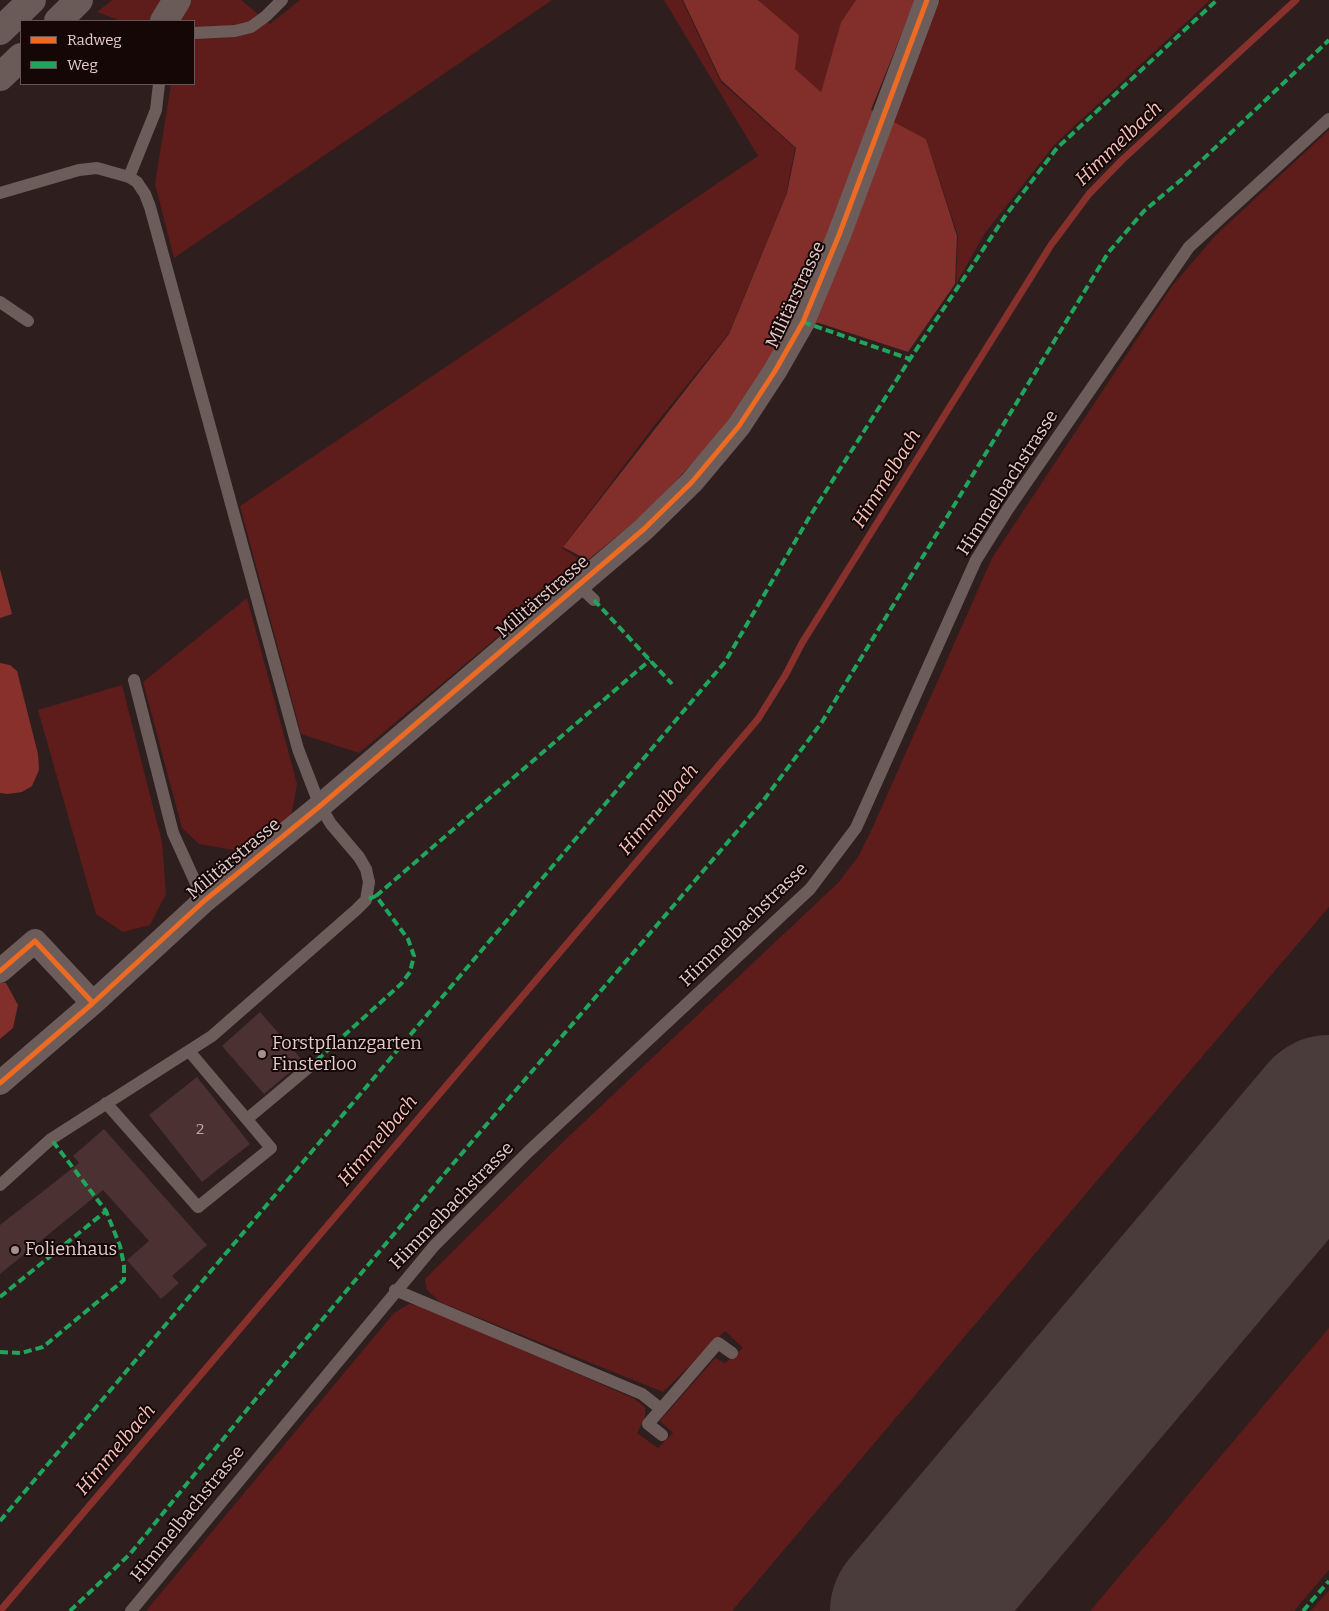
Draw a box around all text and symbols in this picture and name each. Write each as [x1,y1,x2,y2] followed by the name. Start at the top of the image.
[20,20,195,85] legend
[67,31,122,49] text: Radweg
[67,56,98,74] text: Weg
[1071,97,1167,191] water label: Himmelbach
[762,238,830,352] street label: Militärstrasse
[953,406,1063,560] street label: Himmelbachstrasse
[848,426,926,532] water label: Himmelbach
[492,551,594,643] street label: Militärstrasse
[614,760,704,860] water label: Himmelbach
[183,814,285,904] street label: Militärstrasse
[676,859,812,991] street label: Himmelbachstrasse
[272,1033,422,1076] place label: Forstpflanzgarten Finsterloo
[256,1048,268,1060] marker: Forstpflanzgarten Finsterloo
[333,1091,423,1191] water label: Himmelbach
[196,1121,204,1139] house number: 2
[386,1138,518,1274] street label: Himmelbachstrasse
[25,1239,117,1261] place label: Folienhaus
[9,1244,21,1256] marker: Folienhaus
[71,1400,161,1500] water label: Himmelbach
[126,1442,250,1586] street label: Himmelbachstrasse

